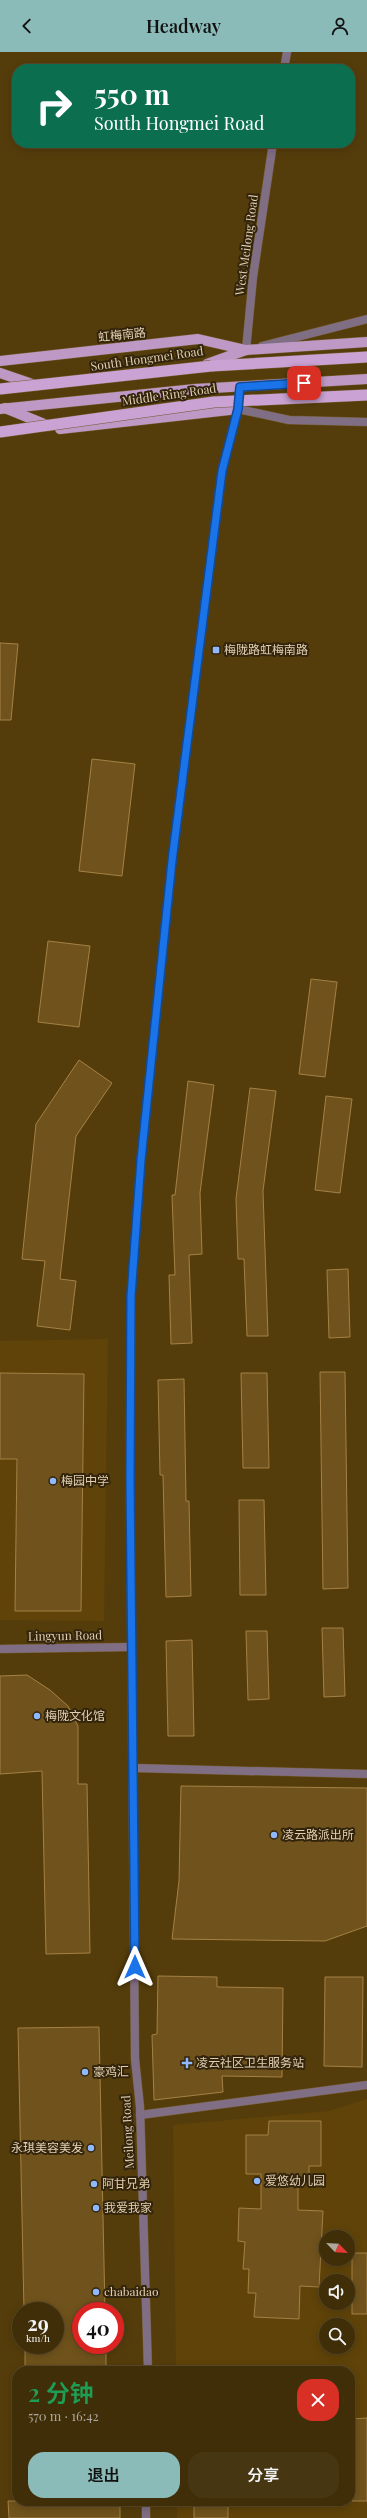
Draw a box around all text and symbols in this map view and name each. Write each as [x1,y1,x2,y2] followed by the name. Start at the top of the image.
[146,14,221,38] text: Headway
[16,15,38,37] icon: back
[329,15,351,37] icon: person
[94,75,170,112] text: 550 m
[28,80,80,132] icon: right
[94,111,265,135] text: South Hongmei Road
[231,193,261,297] street label: West Meilong Road
[97,324,147,344] street label: 虹梅南路
[89,342,204,374] street label: South Hongmei Road
[287,366,321,400] pin
[293,372,315,394] icon: arrive
[121,379,217,409] street label: Middle Ring Road
[224,641,308,657] place label: 梅陇路虹梅南路
[211,645,221,655] marker: 梅陇路虹梅南路
[61,1472,109,1488] place label: 梅园中学
[48,1476,58,1486] marker: 梅园中学
[28,1626,102,1644] street label: Lingyun Road
[45,1707,105,1723] place label: 梅陇文化馆
[32,1711,42,1721] marker: 梅陇文化馆
[282,1826,354,1842] place label: 凌云路派出所
[269,1830,279,1840] marker: 凌云路派出所
[114,1946,156,1988] position arrow
[196,2054,304,2070] place label: 凌云社区卫生服务站
[181,2057,193,2069] marker: 凌云社区卫生服务站
[93,2063,129,2079] place label: 豪鸡汇
[80,2067,90,2077] marker: 豪鸡汇
[117,2095,137,2169] street label: Meilong Road
[11,2139,83,2155] place label: 永琪美容美发
[86,2143,96,2153] marker: 永琪美容美发
[265,2172,325,2188] place label: 爱悠幼儿园
[102,2175,150,2191] place label: 阿甘兄弟
[252,2176,262,2186] marker: 爱悠幼儿园
[89,2179,99,2189] marker: 阿甘兄弟
[104,2199,152,2215] place label: 我爱我家
[91,2203,101,2213] marker: 我爱我家
[319,2230,355,2266] north arrow
[319,2230,355,2354] map controls
[319,2274,355,2310] button: sound
[104,2283,159,2299] place label: chabaidao
[91,2287,101,2297] marker: chabaidao
[72,2302,124,2354] speed limit sign: 40
[27,2309,49,2336] text: 29
[319,2318,355,2354] button: search
[26,2331,50,2345] text: km/h
[28,2376,94,2408] text: 2 分钟
[297,2379,339,2421] button: close
[28,2407,99,2424] text: 570 m · 16:42
[28,2452,180,2498] button: 退出
[188,2452,339,2498] button: 分享

